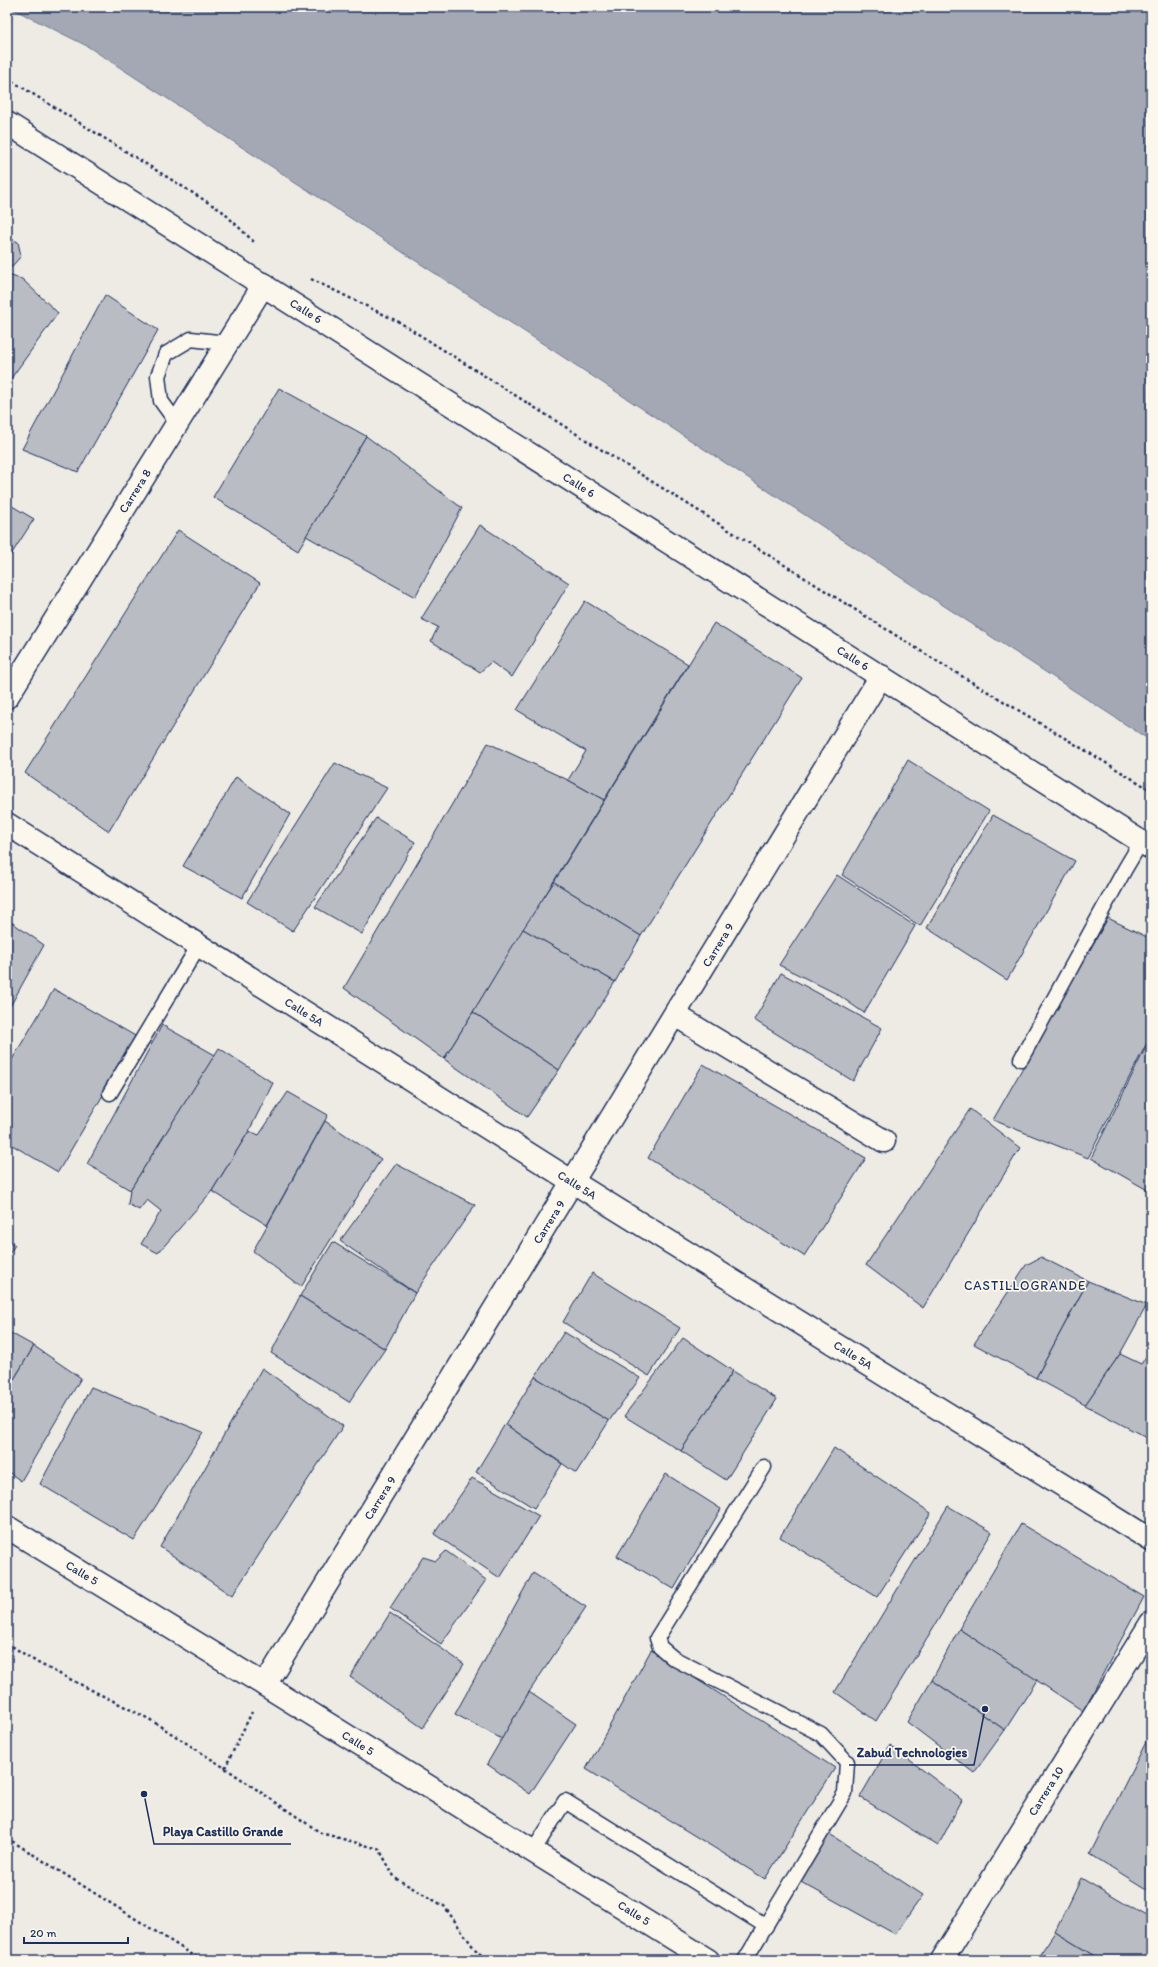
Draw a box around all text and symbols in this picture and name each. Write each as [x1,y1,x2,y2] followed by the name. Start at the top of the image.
[287,296,325,326] street label: Calle 6
[116,466,154,516] street label: Carrera 8
[560,470,598,500] street label: Calle 6
[834,643,872,673] street label: Calle 6
[699,920,737,970] street label: Carrera 9
[282,995,326,1030] street label: Calle 5A
[555,1168,599,1203] street label: Calle 5A
[530,1198,568,1246] street label: Carrera 9
[964,1278,1086,1293] district label: CASTILLOGRANDE
[831,1338,875,1373] street label: Calle 5A
[361,1474,399,1522] street label: Carrera 9
[63,1558,101,1588] street label: Calle 5
[339,1728,377,1758] street label: Calle 5
[849,1740,974,1765] callout: Zabud Technologies
[857,1745,967,1761] text: Zabud Technologies
[1025,1764,1067,1818] street label: Carrera 10
[154,1819,291,1844] callout: Playa Castillo Grande
[163,1824,283,1840] text: Playa Castillo Grande
[615,1898,653,1928] street label: Calle 5
[24,1919,128,1945] scale bar
[30,1926,57,1940] text: 20 m

